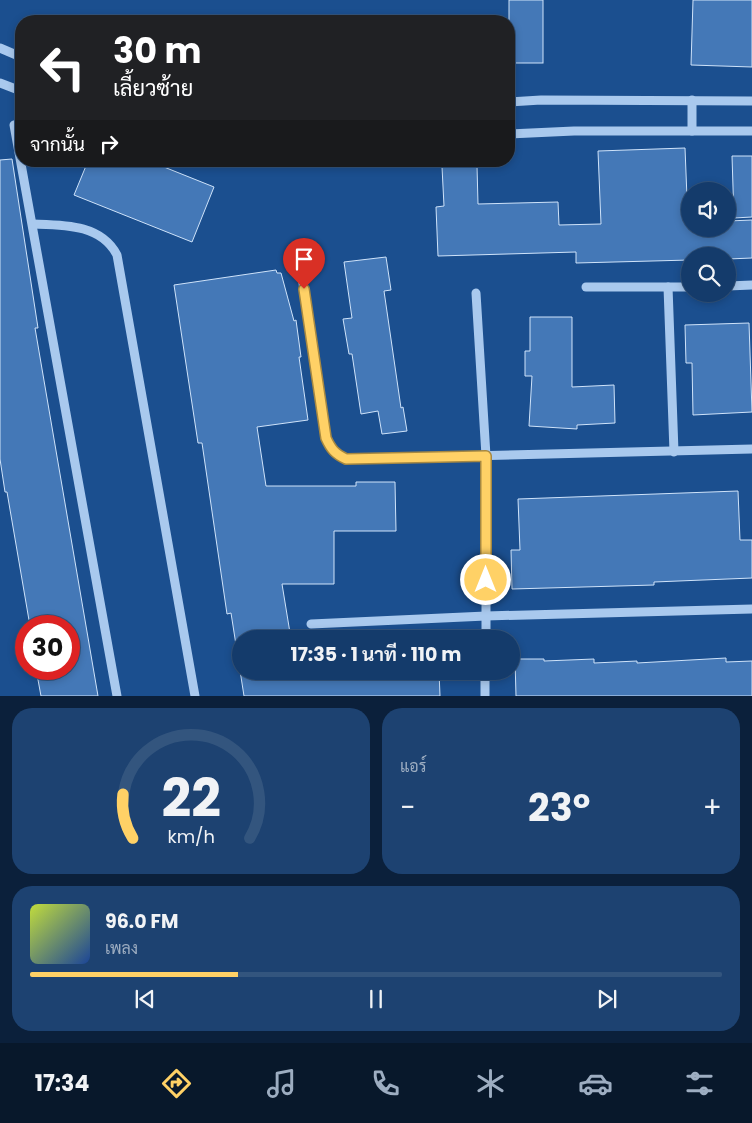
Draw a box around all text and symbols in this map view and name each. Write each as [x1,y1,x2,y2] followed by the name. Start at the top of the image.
[113,26,201,75] text: 30 m
[30,35,95,100] icon: left
[113,73,193,104] text: เลี้ยวซ้าย
[95,130,123,158] icon: right
[30,131,85,158] text: จากนั้น
[681,182,736,302] map controls
[681,182,736,237] button: sound
[283,238,325,289] pin
[290,245,318,273] icon: arrive
[681,247,736,302] button: search
[459,553,511,605] position arrow
[15,615,80,680] speed limit sign: 30
[291,641,461,668] text: 17:35 · 1 นาที · 110 m
[400,755,426,778] text: แอร์
[161,762,221,835] text: 22
[528,781,590,834] text: 23°
[400,788,415,827] text: −
[703,788,722,827] text: +
[167,824,215,849] text: km/h
[105,908,178,935] text: 96.0 FM
[105,937,138,960] text: เพลง
[131,985,159,1013] icon: previous
[362,985,390,1013] icon: pause
[593,985,621,1013] icon: next
[159,1066,194,1101] icon: directions
[264,1066,299,1101] icon: music
[368,1066,403,1101] icon: phone
[473,1066,508,1101] icon: climate
[578,1066,613,1101] icon: car
[682,1066,717,1101] icon: filters
[35,1068,89,1099] text: 17:34

